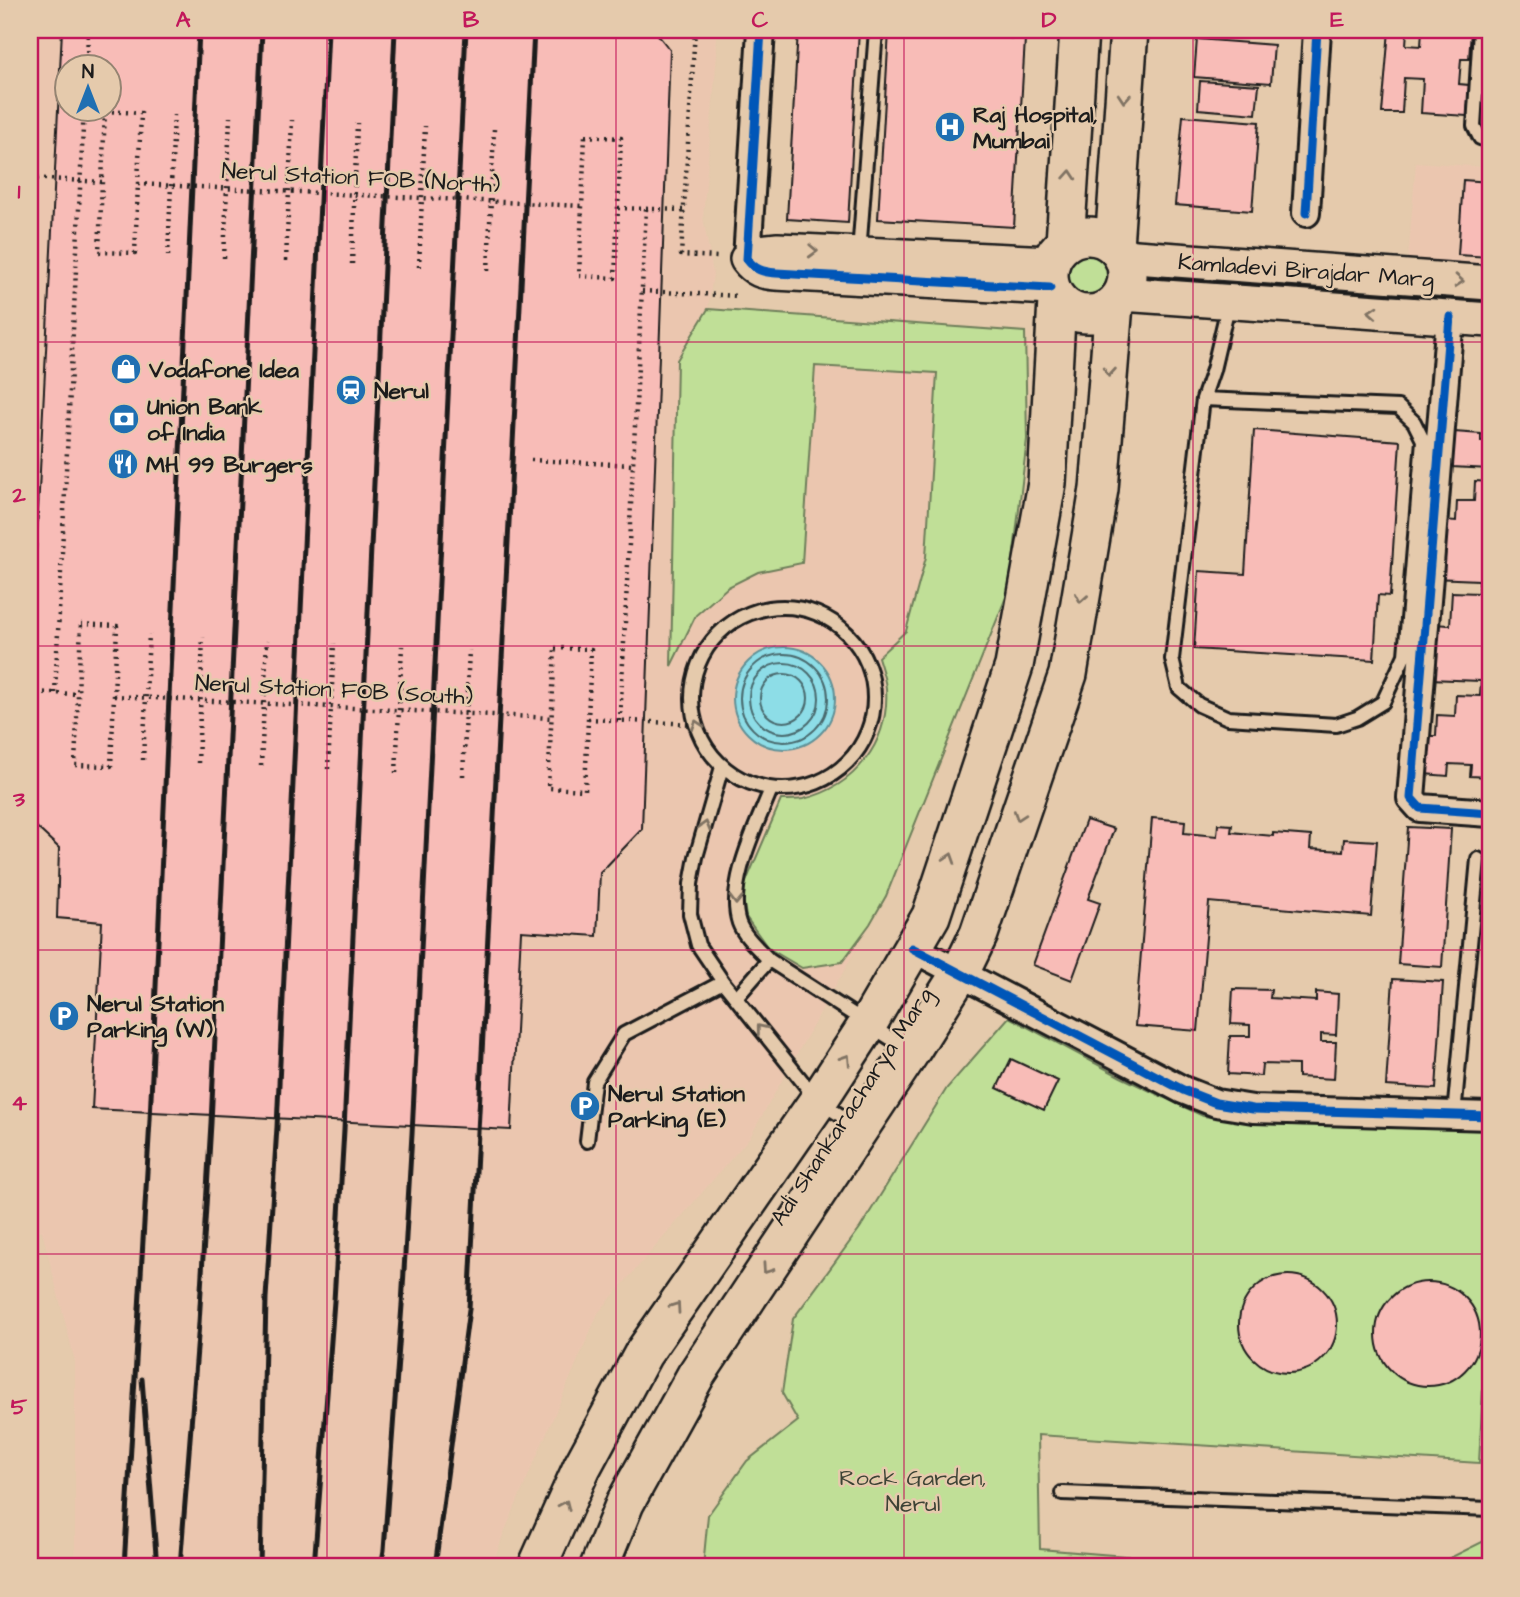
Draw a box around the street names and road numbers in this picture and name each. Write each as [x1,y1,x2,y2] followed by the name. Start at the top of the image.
[221,155,501,201] street label: Nerul Station FOB (North)
[1177,246,1435,297] street label: Kamladevi Birajdar Marg
[194,667,474,713] street label: Nerul Station FOB (South)
[763,981,942,1232] street label: Adi Shankaracharya Marg

